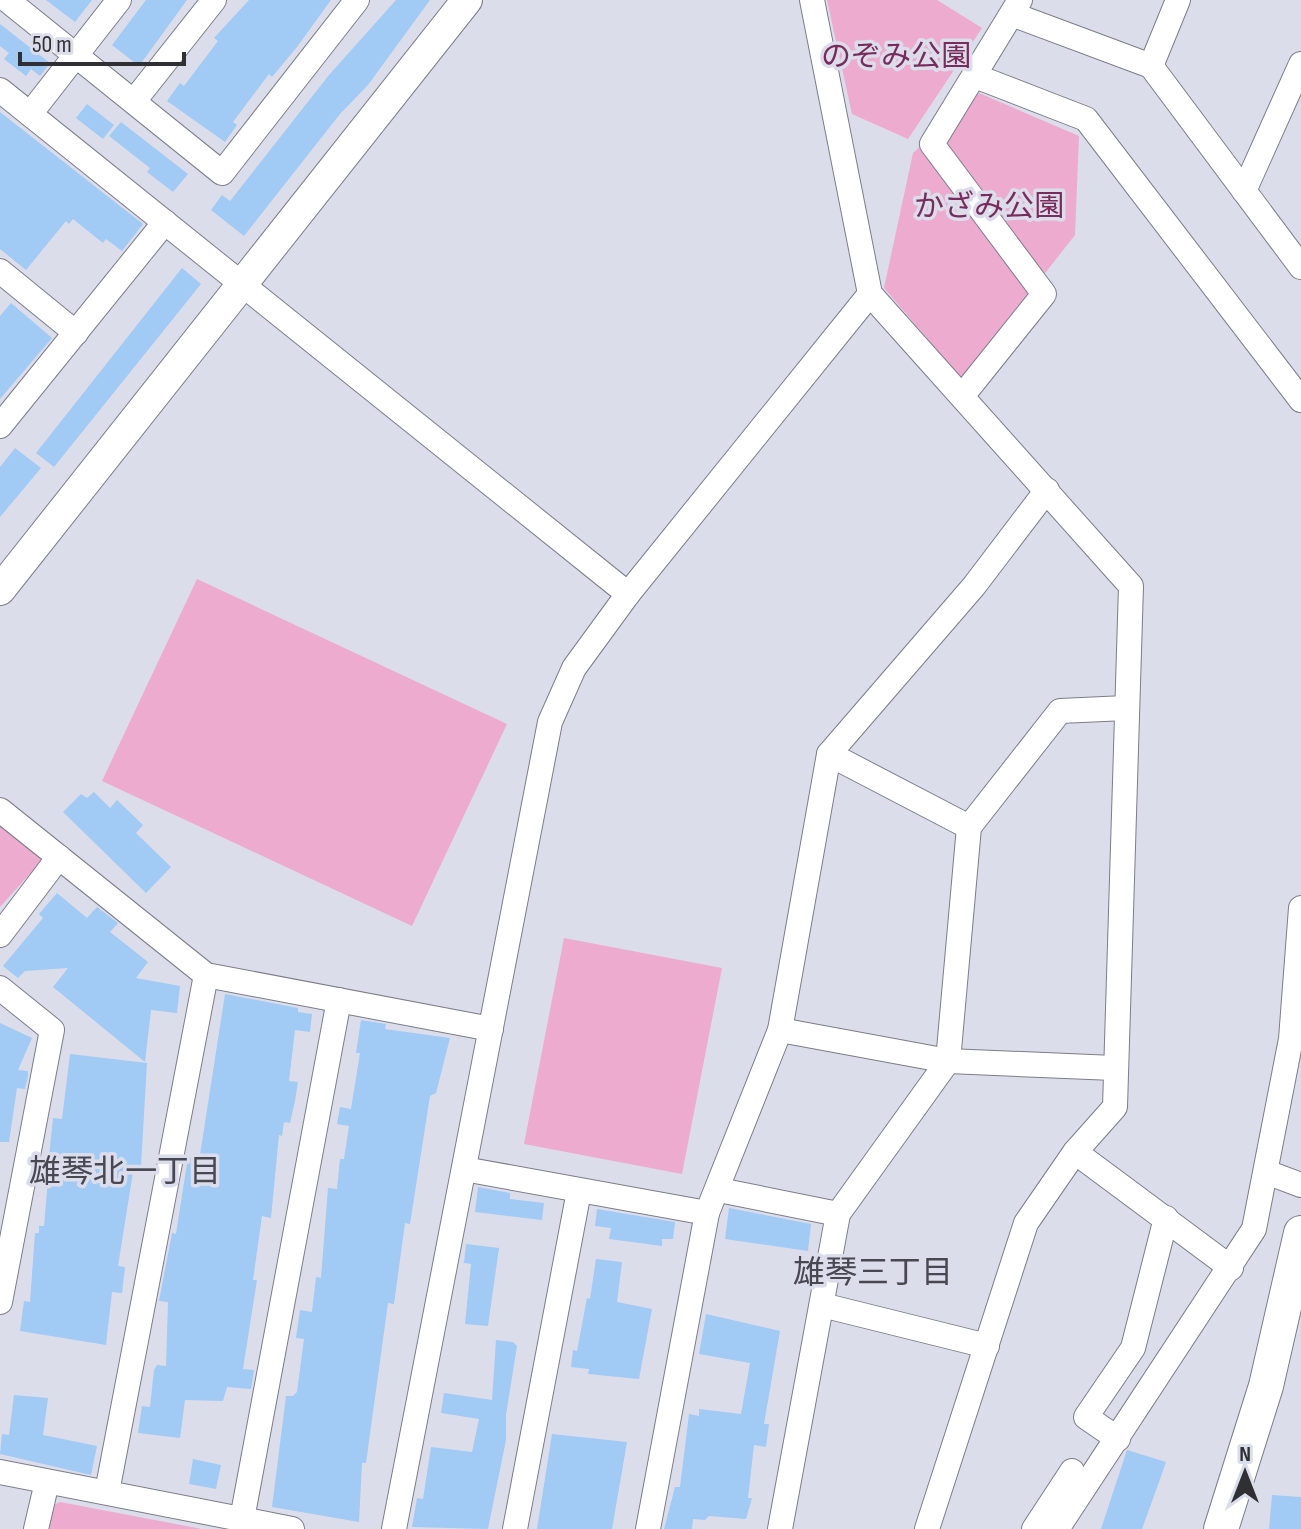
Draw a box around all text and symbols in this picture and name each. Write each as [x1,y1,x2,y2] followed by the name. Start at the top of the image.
[20,16,184,66] scale bar
[32,30,72,59] text: 50 m
[821,39,971,75] park label: のぞみ公園
[914,189,1064,225] park label: かざみ公園
[29,1153,221,1192] district label: 雄琴北一丁目
[793,1254,953,1293] district label: 雄琴三丁目
[1205,1433,1285,1513] north arrow
[1239,1441,1251,1468] text: N

